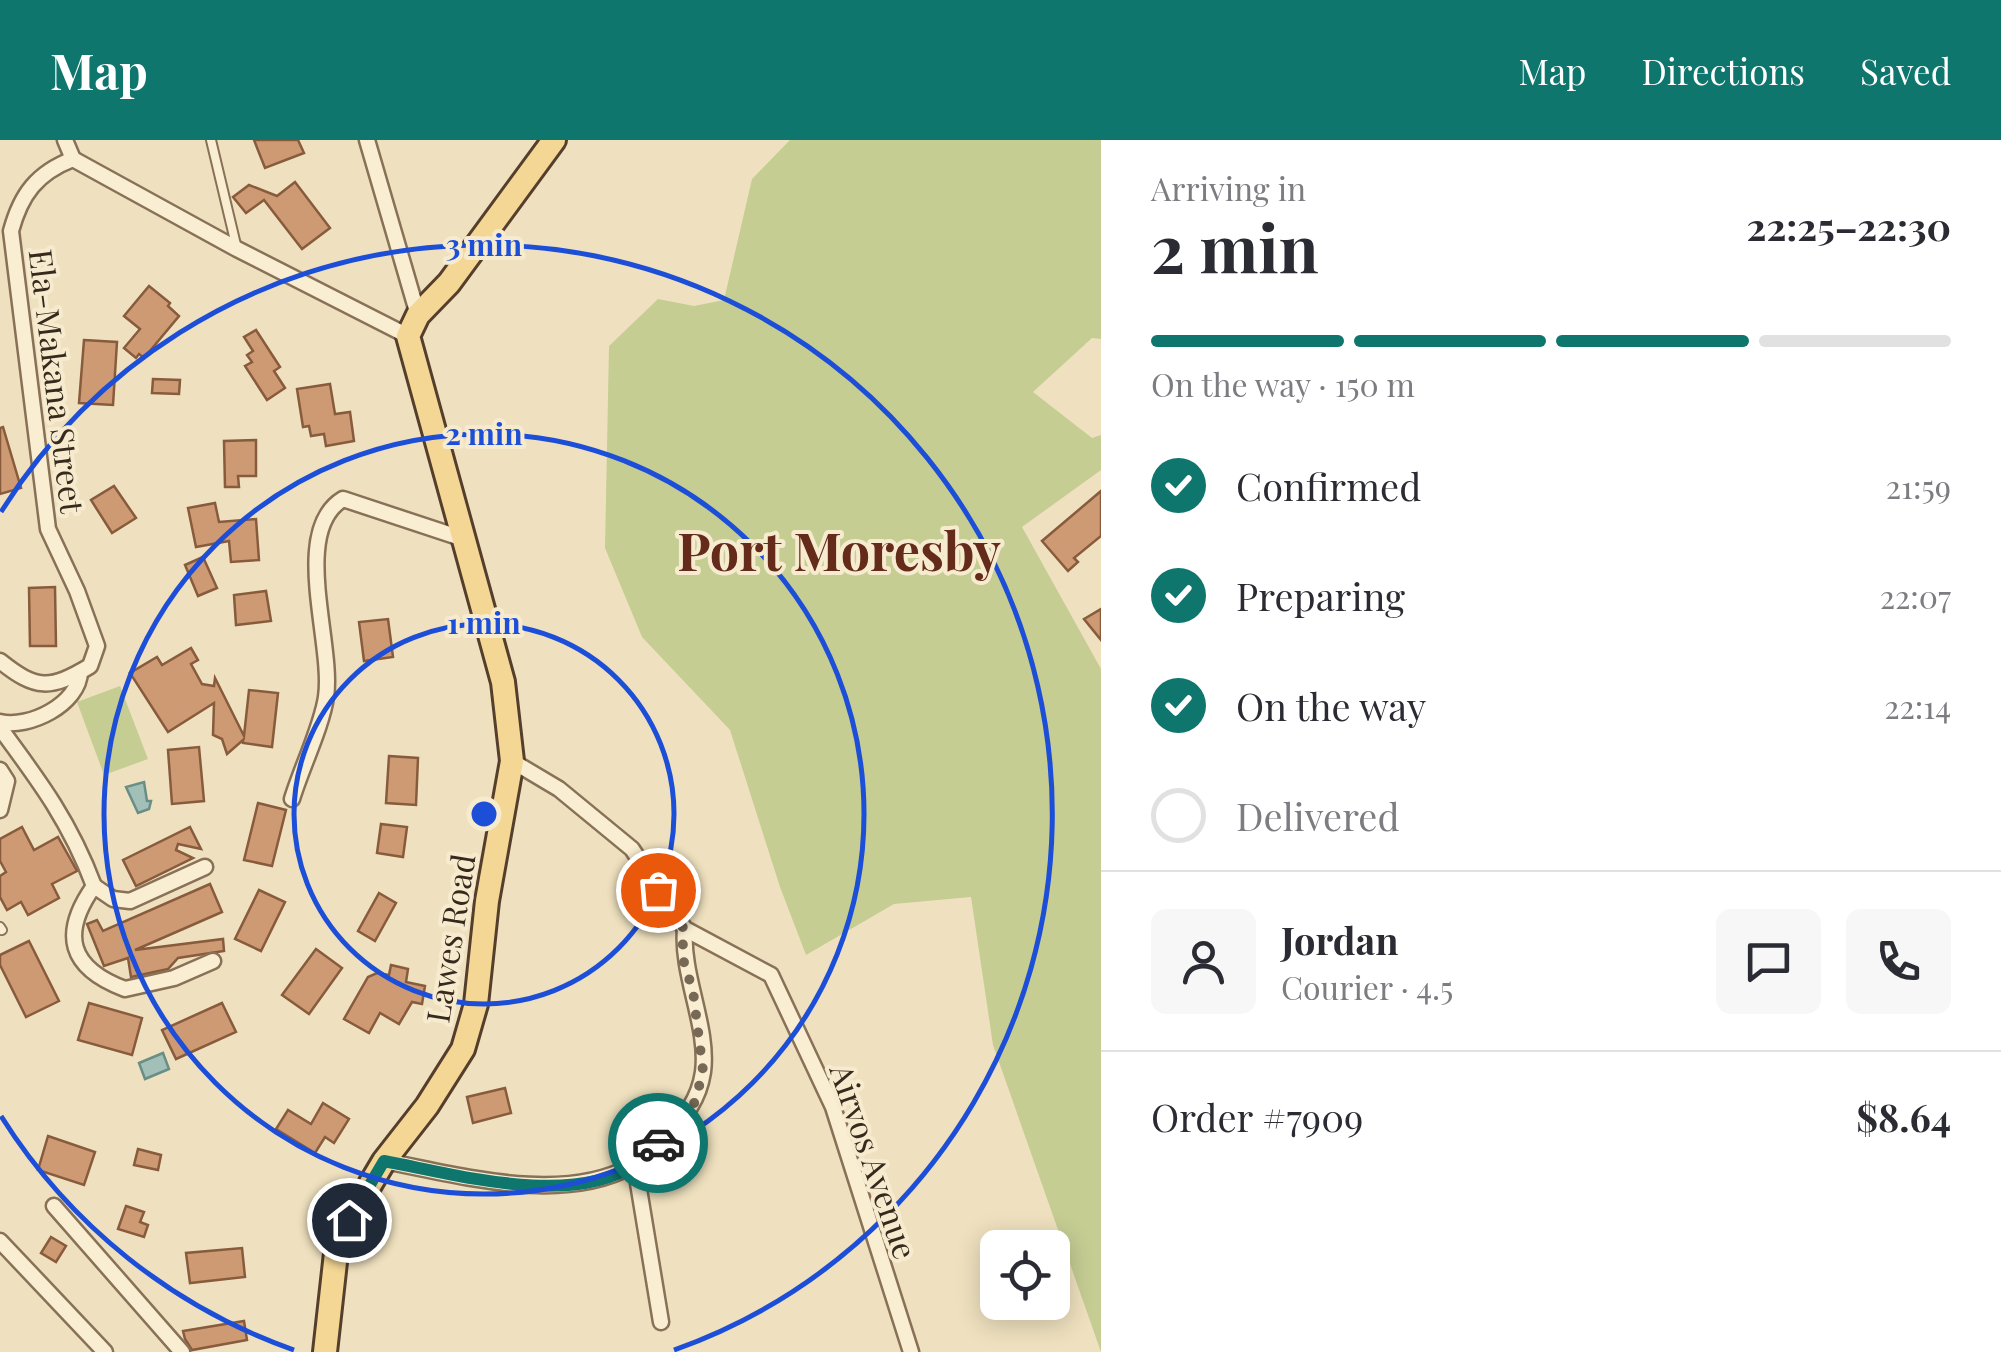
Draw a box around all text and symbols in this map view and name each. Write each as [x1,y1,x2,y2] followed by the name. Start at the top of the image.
[50,38,148,102] text: Map
[1518,47,1586,94] text: Map
[1641,47,1805,94] text: Directions
[1860,47,1951,94] text: Saved
[1151,166,1306,209] text: Arriving in
[1747,200,1951,251] text: 22:25–22:30
[1151,203,1319,289] text: 2 min
[446,224,523,264] text: 3 min
[20,247,96,516] street label: Ela-Makana Street
[1151,362,1415,405] text: On the way · 150 m
[445,413,523,453] text: 2 min
[1151,458,1206,513] icon: check
[1236,460,1421,511] text: Confirmed
[1886,464,1951,507] text: 21:59
[677,515,1001,584] district label: Port Moresby
[1151,568,1206,623] icon: check
[1236,570,1405,621] text: Preparing
[1880,574,1951,617] text: 22:07
[447,602,521,642] text: 1 min
[1151,678,1206,733] icon: check
[1236,680,1426,731] text: On the way
[1884,684,1951,727] text: 22:14
[1236,790,1400,841] text: Delivered
[466,796,502,832] centre of rings
[616,848,701,933] pin
[414,851,484,1025] street label: Lawes Road
[631,863,686,918] icon: bag
[1151,909,1256,1014] button: person
[1716,909,1821,1014] button: chat
[1846,909,1951,1014] button: phone
[1281,914,1399,965] text: Jordan
[1281,965,1453,1008] text: Courier · 4.5
[821,1057,928,1264] street label: Airvos Avenue
[1151,1091,1363,1142] text: Order #7909
[1856,1091,1951,1142] text: $8.64
[608,1093,708,1193] courier
[631,1116,686,1171] icon: car
[307,1178,392,1263] pin
[322,1193,377,1248] icon: home
[980,1230,1070,1320] map controls
[980,1230,1070,1320] button: locate

